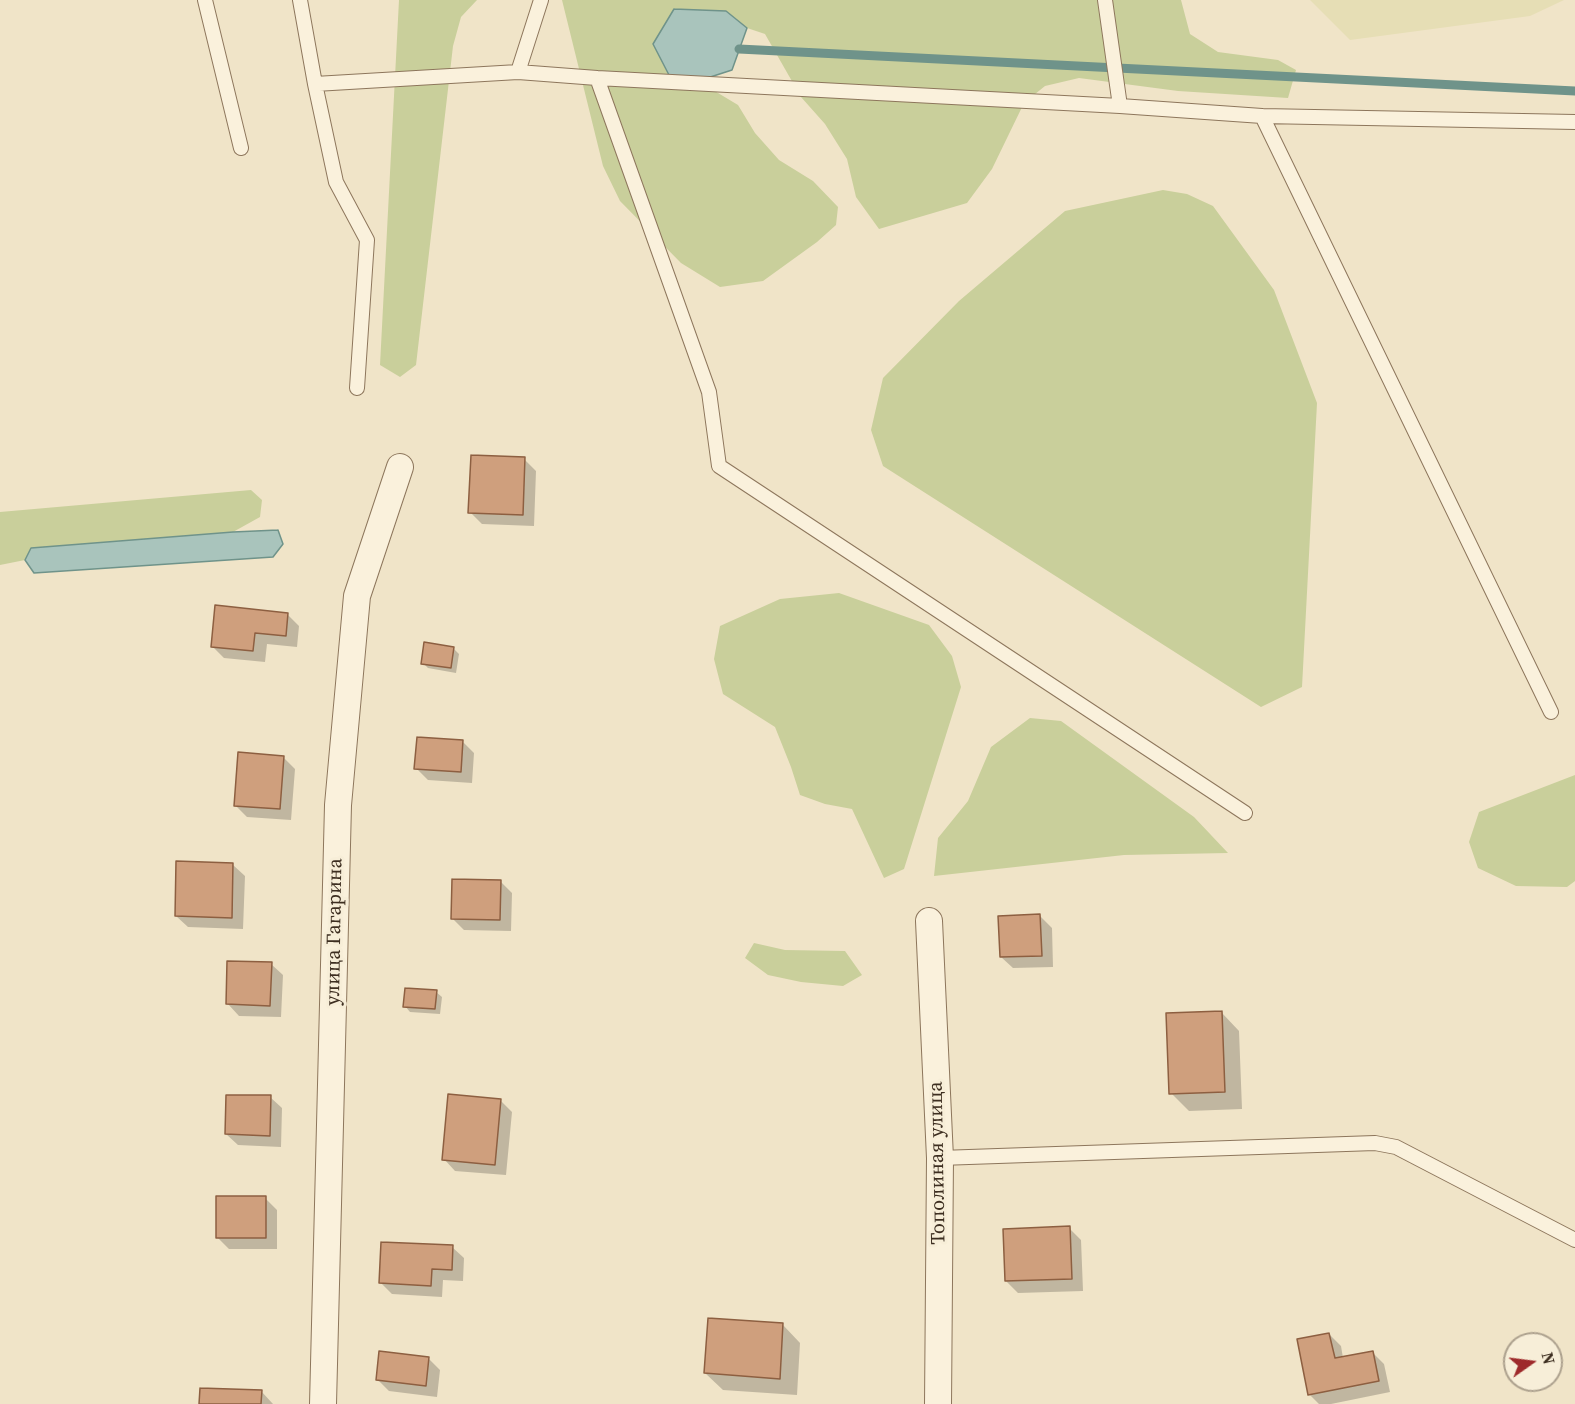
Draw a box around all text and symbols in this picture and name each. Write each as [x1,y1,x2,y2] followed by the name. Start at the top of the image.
[322,858,348,1006] street label: улица Гагарина
[925,1081,951,1245] street label: Тополиная улица
[1503,1332,1563,1392] north arrow
[1536,1350,1561,1366] text: N

